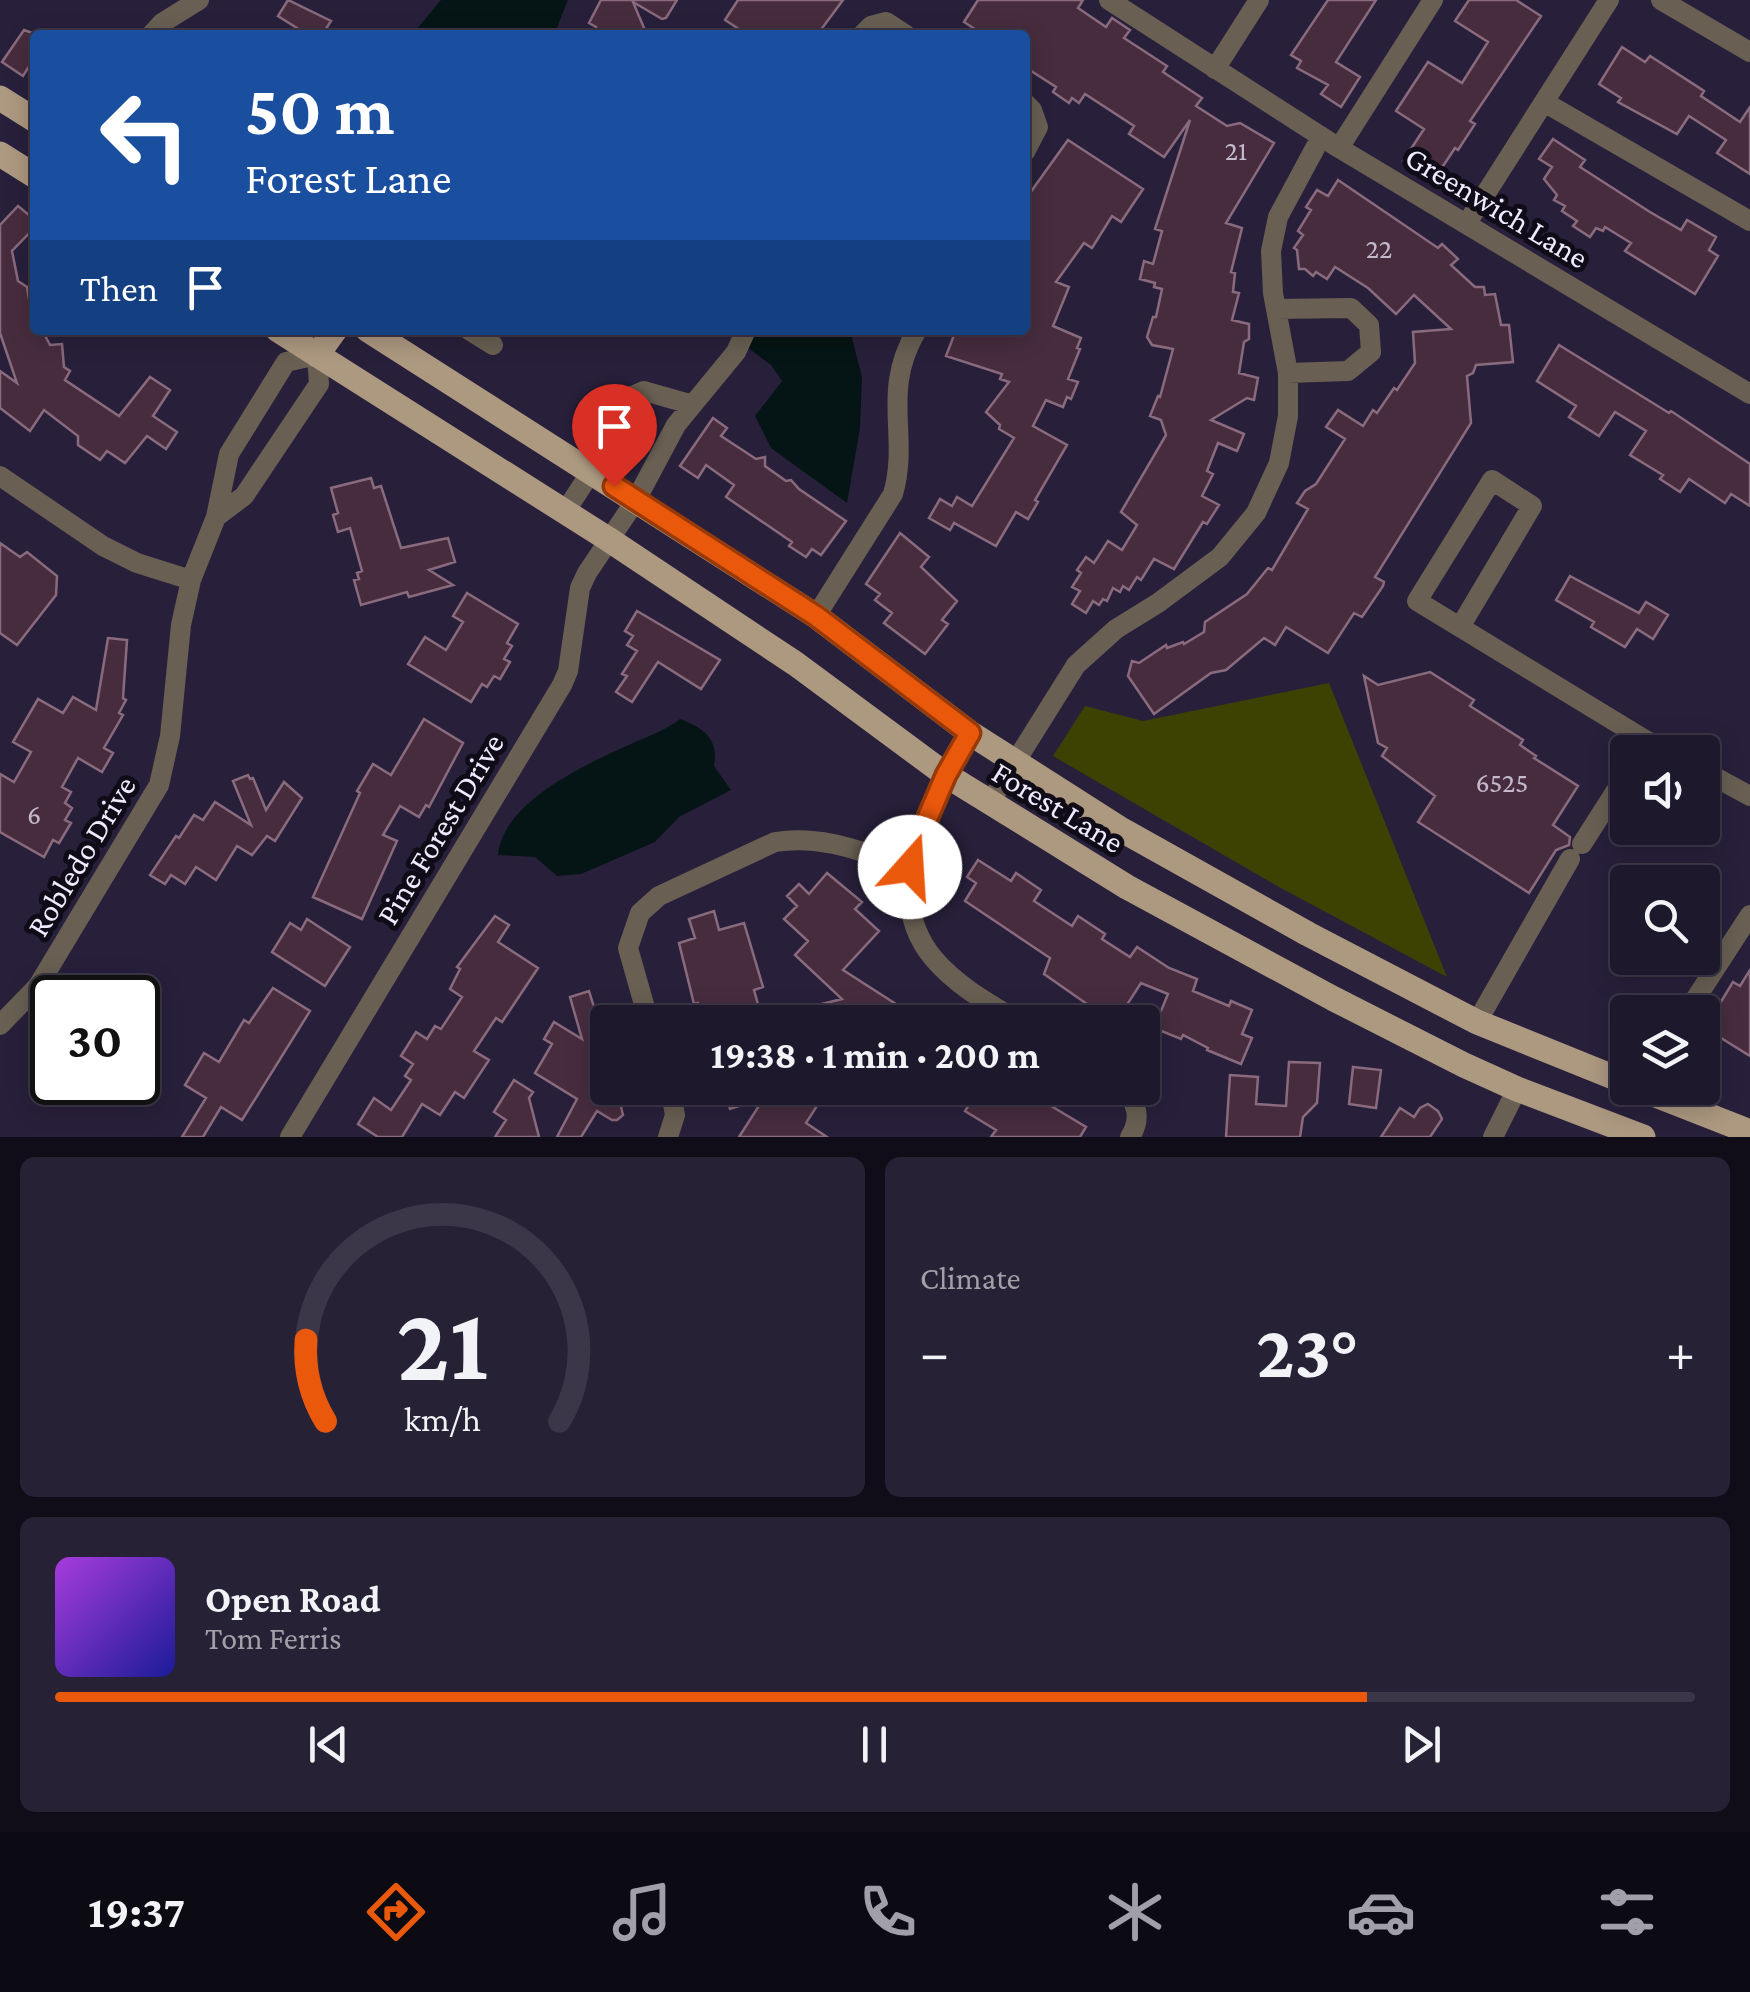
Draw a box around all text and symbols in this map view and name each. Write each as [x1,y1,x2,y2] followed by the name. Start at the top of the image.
[80,70,210,200] icon: left
[245,71,395,149] text: 50 m
[1225,135,1247,166] house number: 21
[1399,138,1595,276] street label: Greenwich Lane
[245,153,452,203] text: Forest Lane
[1366,233,1392,264] house number: 22
[178,260,233,315] icon: arrive
[80,267,158,309] text: Then
[572,384,657,487] pin
[587,399,642,454] icon: arrive
[369,727,511,931] street label: Pine Forest Drive
[1610,735,1720,1105] map controls
[1610,735,1720,845] button: sound
[986,754,1130,860] street label: Forest Lane
[1476,767,1528,798] house number: 6525
[19,769,143,943] street label: Robledo Drive
[27,799,41,830] house number: 6
[858,815,962,919] position arrow
[1610,865,1720,975] button: search
[30,975,160,1105] speed limit sign: 30
[1610,995,1720,1105] button: layers
[710,1034,1040,1076] text: 19:38 · 1 min · 200 m
[920,1260,1021,1296] text: Climate
[397,1286,488,1401] text: 21
[1256,1310,1359,1393] text: 23°
[920,1322,949,1383] text: −
[1666,1322,1695,1383] text: +
[404,1399,481,1439] text: km/h
[205,1578,381,1620] text: Open Road
[205,1620,342,1656] text: Tom Ferris
[301,1717,356,1772] icon: previous
[847,1717,902,1772] icon: pause
[1394,1717,1449,1772] icon: next
[361,1877,431,1947] icon: directions
[607,1877,677,1947] icon: music
[853,1877,923,1947] icon: phone
[1100,1877,1170,1947] icon: climate
[1346,1877,1416,1947] icon: car
[1592,1877,1662,1947] icon: filters
[88,1887,185,1937] text: 19:37

